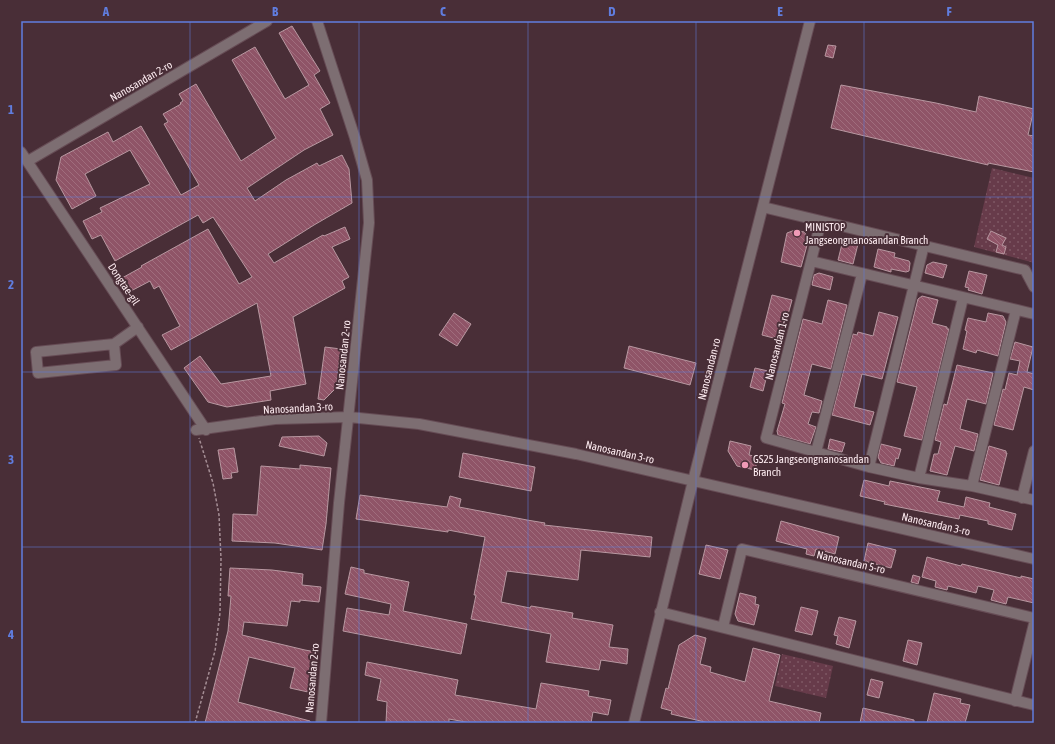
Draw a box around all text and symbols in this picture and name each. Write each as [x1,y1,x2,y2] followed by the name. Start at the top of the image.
[102,4,110,19] text: A
[272,4,279,19] text: B
[440,4,446,19] text: C
[608,4,616,19] text: D
[777,4,783,19] text: E
[946,4,952,19] text: F
[108,58,174,104] street label: Nanosandan 2-ro
[8,102,14,117] text: 1
[805,221,928,246] place label: MINISTOP Jangseongnanosandan Branch
[792,228,802,238] marker: MINISTOP Jangseongnanosandan Branch
[106,261,142,307] street label: Dongtae-gil
[8,277,14,292] text: 2
[763,311,791,381] street label: Nanosandan 1-ro
[333,320,353,390] street label: Nanosandan 2-ro
[696,337,722,401] street label: Nanosandan-ro
[263,400,333,416] street label: Nanosandan 3-ro
[585,438,655,466] street label: Nanosandan 3-ro
[8,452,14,467] text: 3
[753,453,869,478] place label: GS25 Jangseongnanosandan Branch
[740,460,750,470] marker: GS25 Jangseongnanosandan Branch
[901,510,971,538] street label: Nanosandan 3-ro
[816,548,886,576] street label: Nanosandan 5-ro
[7,627,14,642] text: 4
[303,643,321,713] street label: Nanosandan 2-ro

